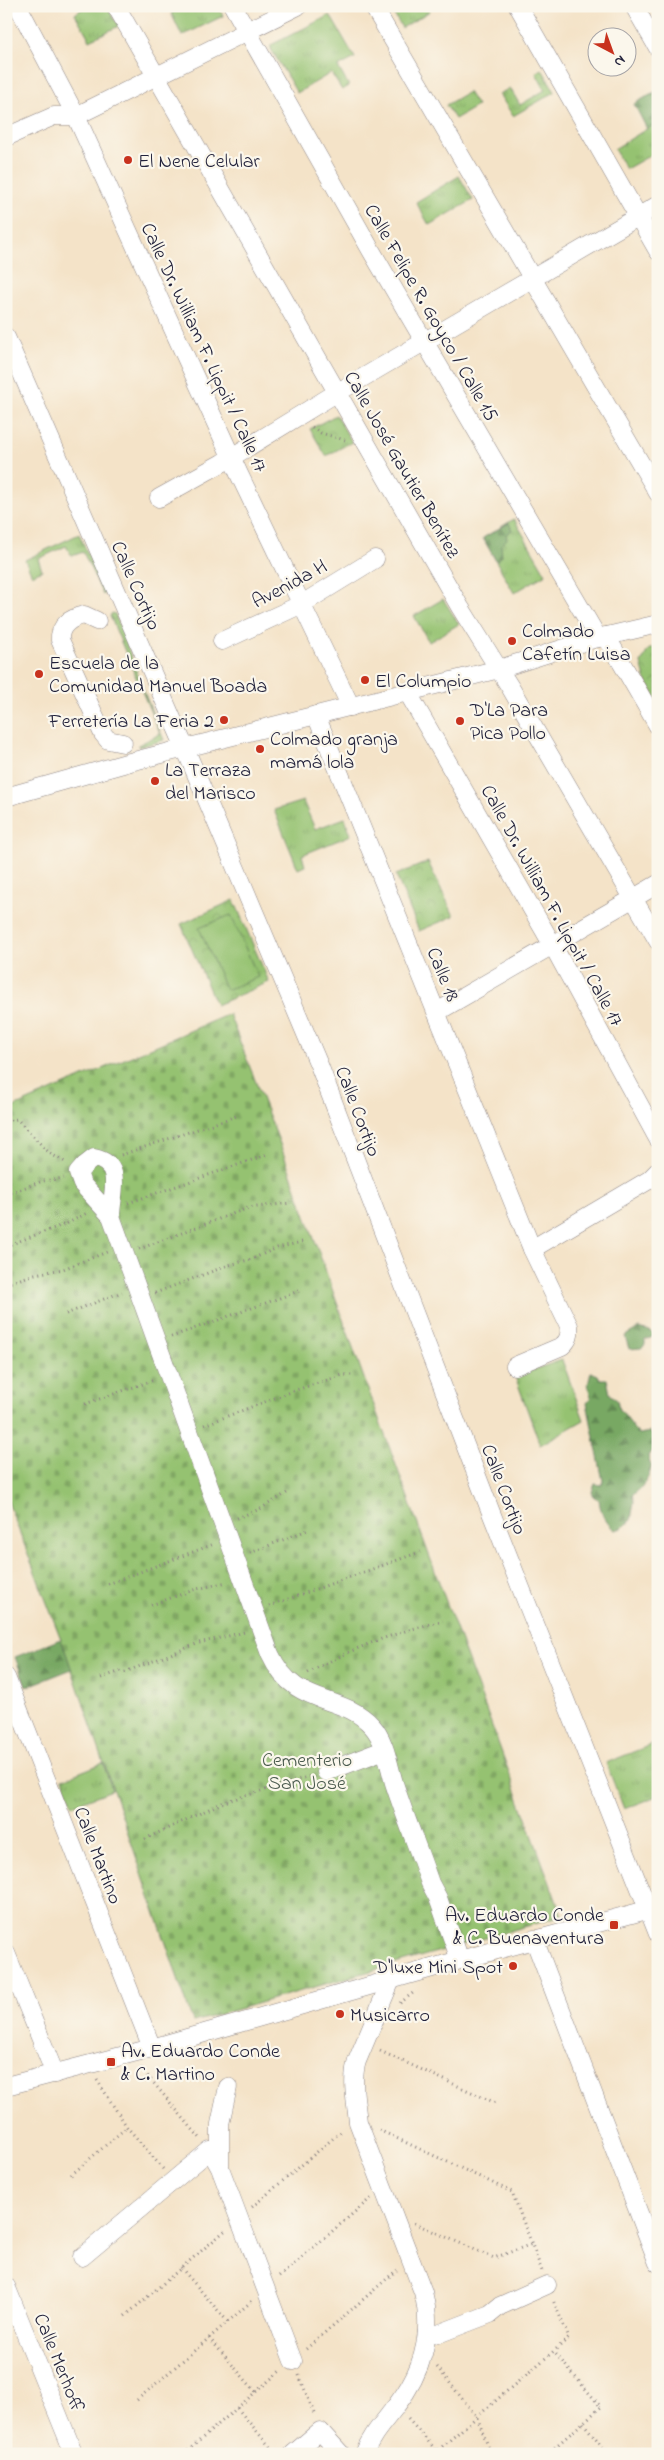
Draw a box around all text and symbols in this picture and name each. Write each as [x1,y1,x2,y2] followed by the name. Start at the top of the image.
[586,28,636,78] north arrow
[609,50,630,72] text: N
[138,148,261,177] place label: El Nene Celular
[122,154,134,166] marker: El Nene Celular
[356,199,504,427] street label: Calle Felipe R. Goyco / Calle 15
[132,218,273,478] street label: Calle Dr. William F. Lippit / Calle 17
[335,366,467,565] street label: Calle José Gautier Benítez
[102,537,167,635] street label: Calle Cortijo
[247,553,333,617] street label: Avenida H
[522,618,631,670] place label: Colmado Cafetín Luisa
[506,635,518,647] marker: Colmado Cafetín Luisa
[49,650,267,702] place label: Escuela de la Comunidad Manuel Boada
[33,668,45,680] marker: Escuela de la Comunidad Manuel Boada
[375,668,471,697] place label: El Columpio
[359,674,371,686] marker: El Columpio
[469,697,548,749] place label: D'La Para Pica Pollo
[48,708,214,737] place label: Ferretería La Feria 2
[218,714,230,726] marker: Ferretería La Feria 2
[454,715,466,727] marker: D'La Para Pica Pollo
[270,726,398,778] place label: Colmado granja mamá lola
[254,743,266,755] marker: Colmado granja mamá lola
[165,757,256,809] place label: La Terraza del Marisco
[149,775,161,787] marker: La Terraza del Marisco
[472,780,630,1032] street label: Calle Dr. William F. Lippit / Calle 17
[418,943,466,1006] street label: Calle 18
[326,1062,387,1161] street label: Calle Cortijo
[472,1440,533,1539] street label: Calle Cortijo
[262,1747,352,1799] park label: Cementerio San José
[65,1803,129,1909] street label: Calle Martino
[445,1902,604,1954] place label: Av. Eduardo Conde & C. Buenaventura
[608,1919,620,1931] marker: Av. Eduardo Conde & C. Buenaventura
[373,1954,503,1983] place label: D'luxe Mini Spot
[507,1960,519,1972] marker: D'luxe Mini Spot
[350,2002,430,2031] place label: Musicarro
[334,2008,346,2020] marker: Musicarro
[121,2038,280,2090] place label: Av. Eduardo Conde & C. Martino
[105,2056,117,2068] marker: Av. Eduardo Conde & C. Martino
[25,2309,91,2417] street label: Calle Merhoff

